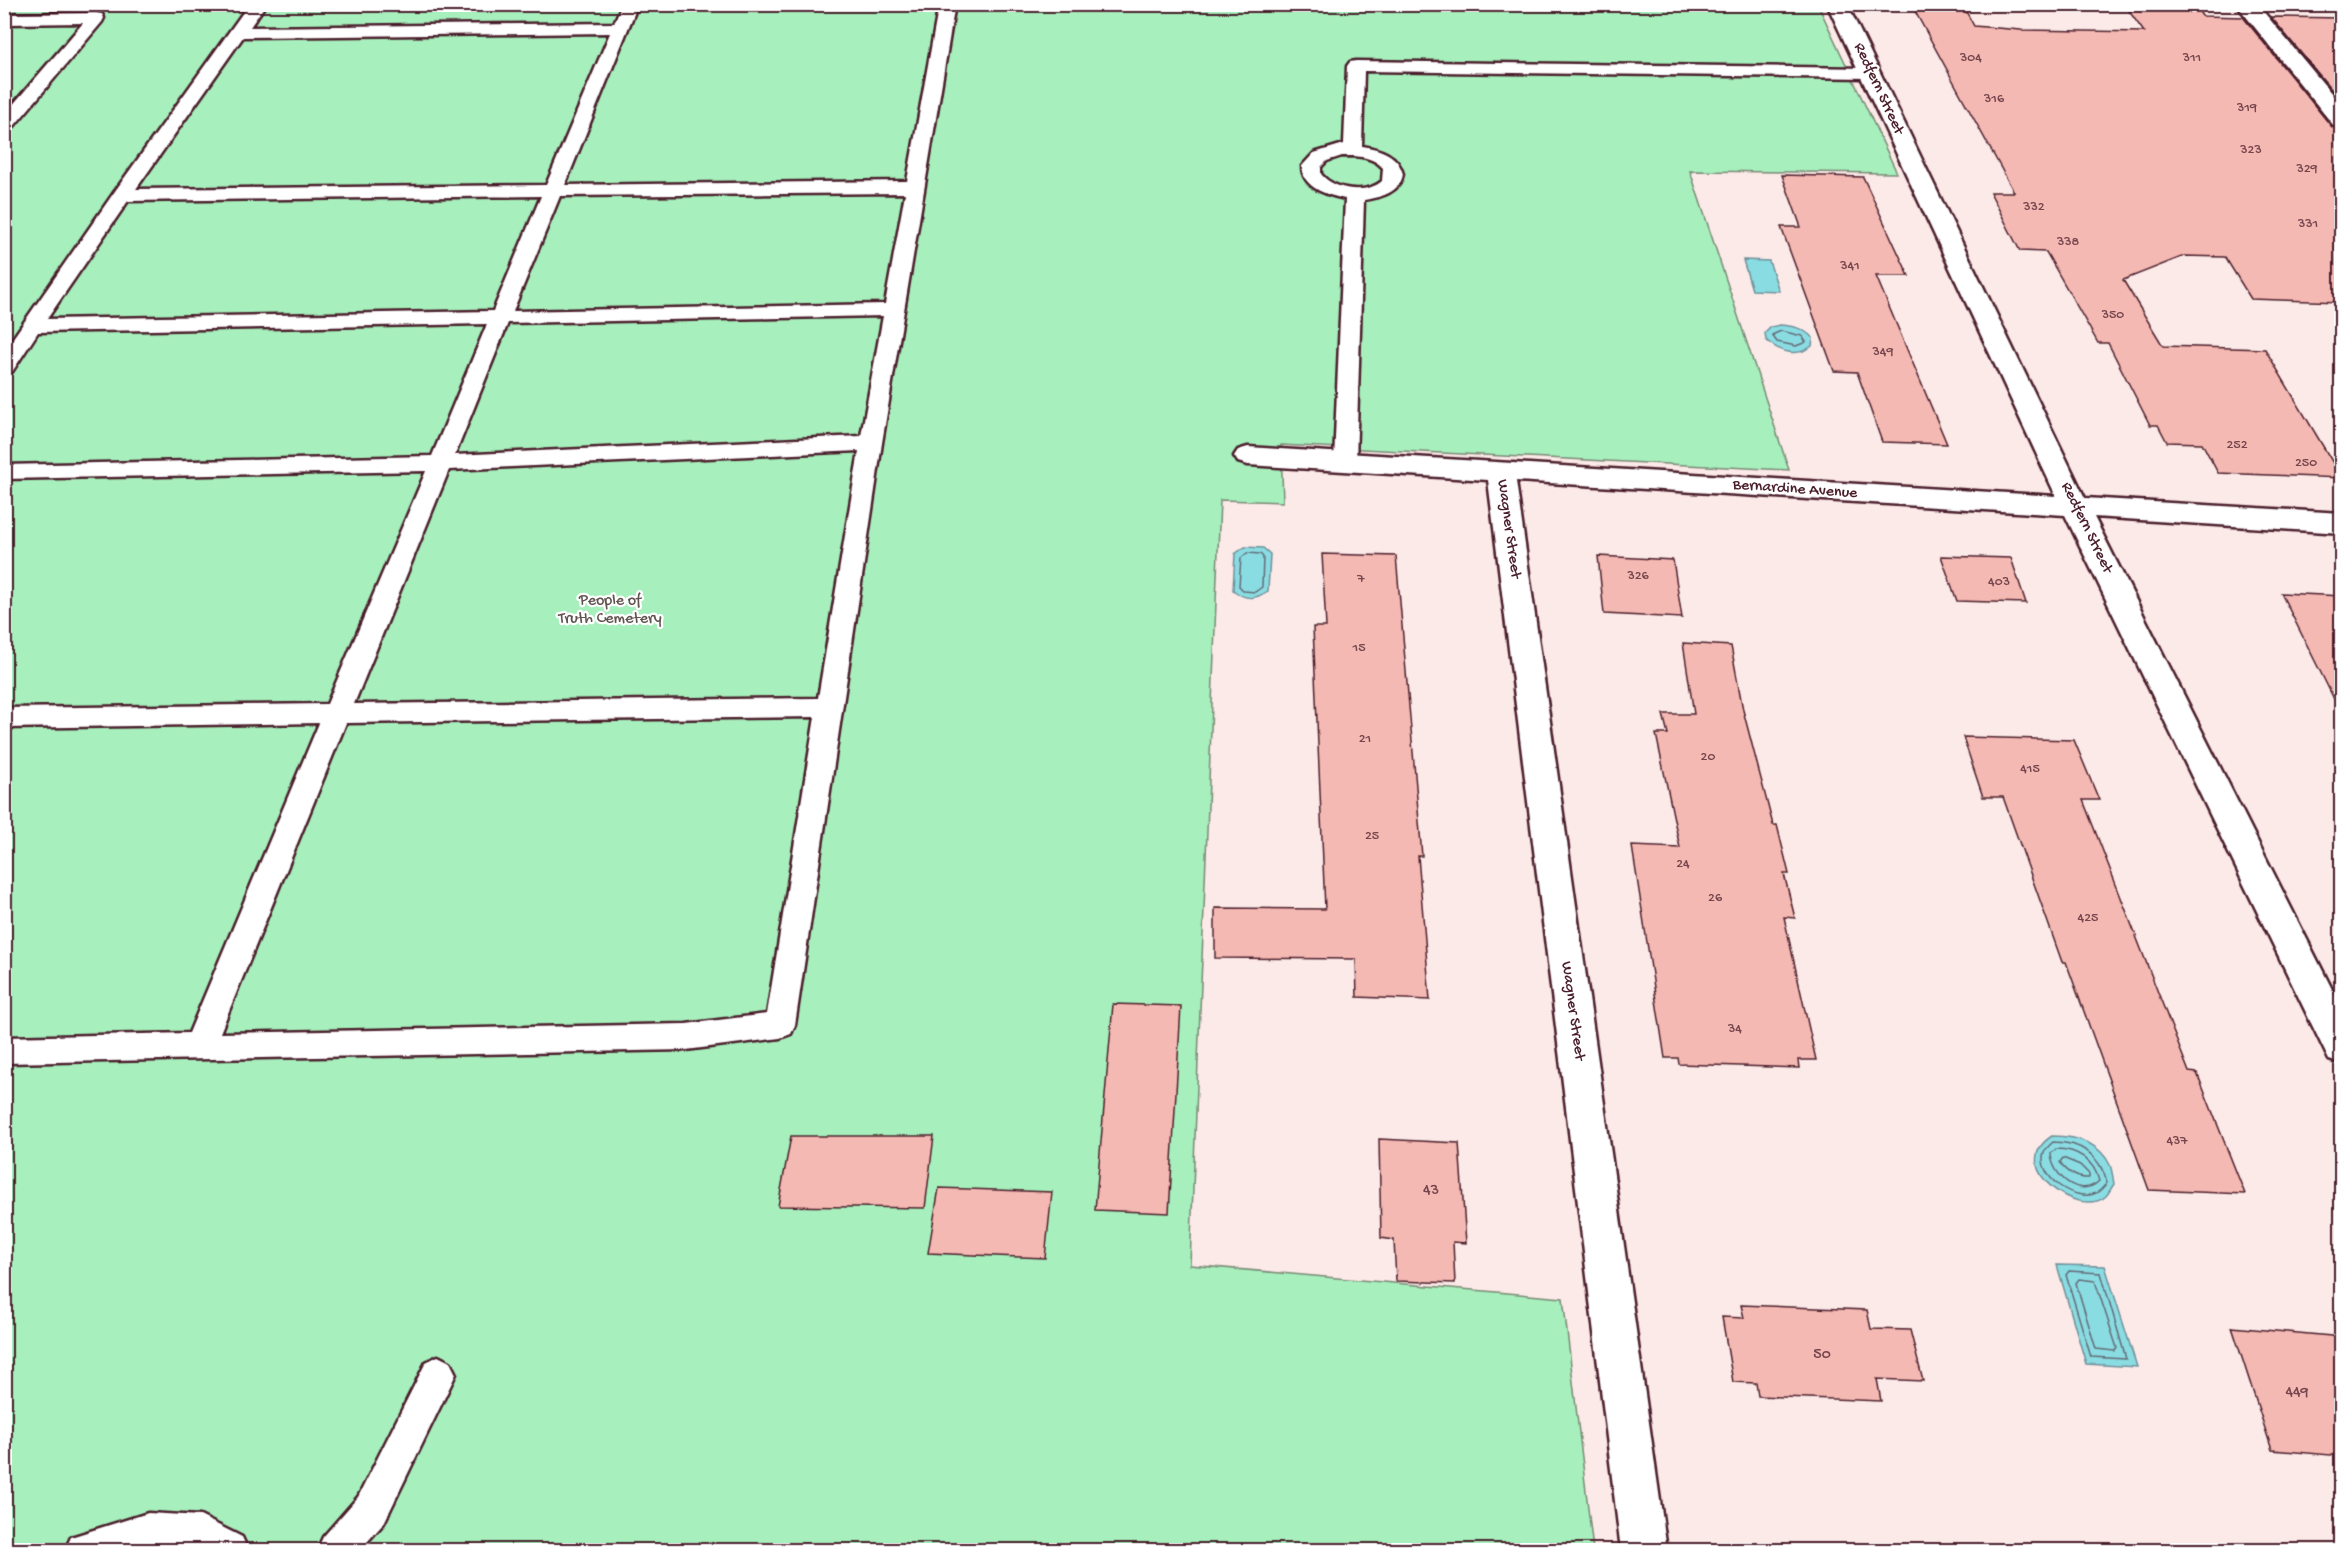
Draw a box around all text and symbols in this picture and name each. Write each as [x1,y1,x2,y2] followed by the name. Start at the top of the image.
[1848,40,1908,139] street label: Redfern Street
[1959,50,1982,67] house number: 304
[2182,50,2201,67] house number: 311
[1983,91,2005,108] house number: 316
[2236,100,2257,117] house number: 319
[2239,142,2262,159] house number: 323
[2295,161,2318,178] house number: 329
[2022,199,2045,216] house number: 332
[2297,216,2318,233] house number: 331
[2056,234,2079,251] house number: 338
[1839,258,1860,275] house number: 341
[2101,307,2124,324] house number: 350
[1872,344,1893,361] house number: 349
[2226,437,2248,454] house number: 252
[2295,455,2317,472] house number: 250
[1731,476,1859,504] street label: Bernardine Avenue
[1492,478,1525,581] street label: Wagner Street
[2056,479,2117,578] street label: Redfern Street
[1626,568,1650,585] house number: 326
[1356,571,1365,588] house number: 7
[1988,574,2010,591] house number: 403
[557,592,662,629] park label: People of Truth Cemetery
[1351,640,1366,657] house number: 15
[1359,731,1371,748] house number: 21
[1701,749,1715,766] house number: 20
[2020,761,2040,778] house number: 415
[1365,828,1379,845] house number: 25
[1676,856,1690,873] house number: 24
[1708,890,1723,907] house number: 26
[2078,910,2098,927] house number: 425
[1556,960,1589,1063] street label: Wagner Street
[1727,1021,1742,1038] house number: 34
[2166,1133,2188,1150] house number: 437
[1423,1182,1439,1201] house number: 43
[1813,1346,1831,1365] house number: 50
[2285,1384,2309,1403] house number: 449

